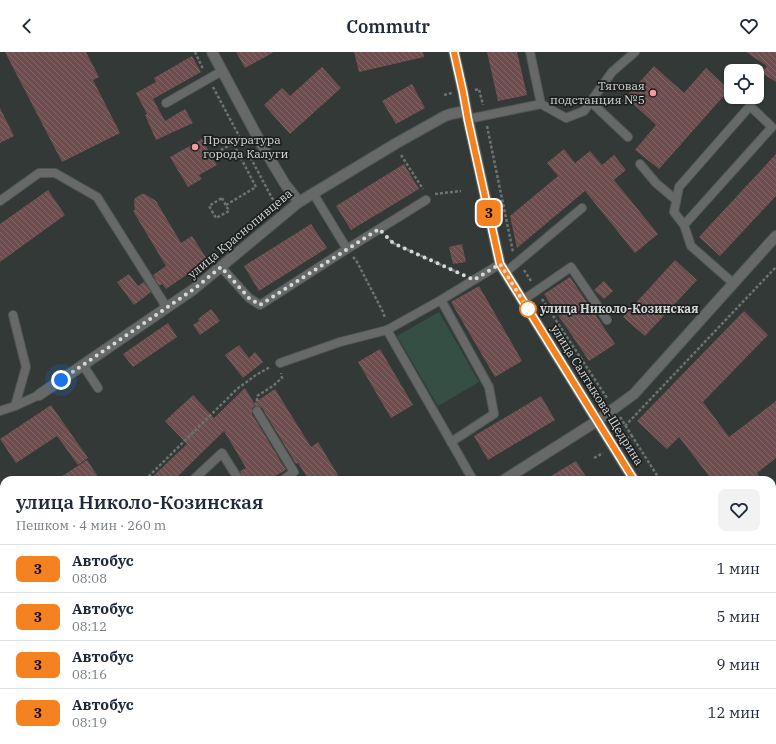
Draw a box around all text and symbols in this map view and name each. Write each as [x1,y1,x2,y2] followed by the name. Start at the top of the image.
[16,15,38,37] icon: back
[346,15,430,38] text: Commutr
[738,15,760,37] icon: heart
[724,64,764,104] map controls
[724,64,764,104] button: locate
[550,78,645,107] place label: Тяговая подстанция №5
[648,88,658,98] marker: Тяговая подстанция №5
[203,132,288,161] place label: Прокуратура города Калуги
[190,142,200,152] marker: Прокуратура города Калуги
[185,185,295,282] street label: улица Краснопивцева
[476,200,502,226] line badge: 3
[485,204,493,222] text: 3
[519,300,537,318] marker: улица Николо-Козинская
[539,301,699,316] place label: улица Николо-Козинская
[548,322,647,468] street label: улица Салтыкова-Щедрина
[51,370,71,390] your location
[718,489,760,531] button: heart
[16,490,263,514] text: улица Николо-Козинская
[16,517,166,534] text: Пешком · 4 мин · 260 m
[72,551,134,570] text: Автобус
[716,559,760,578] text: 1 мин
[34,560,42,578] text: 3
[72,570,107,587] text: 08:08
[72,599,134,618] text: Автобус
[716,607,760,626] text: 5 мин
[34,608,42,626] text: 3
[72,618,107,635] text: 08:12
[72,647,134,666] text: Автобус
[716,655,760,674] text: 9 мин
[34,656,42,674] text: 3
[72,666,107,683] text: 08:16
[72,695,134,714] text: Автобус
[707,703,760,722] text: 12 мин
[34,704,42,722] text: 3
[72,714,107,731] text: 08:19

